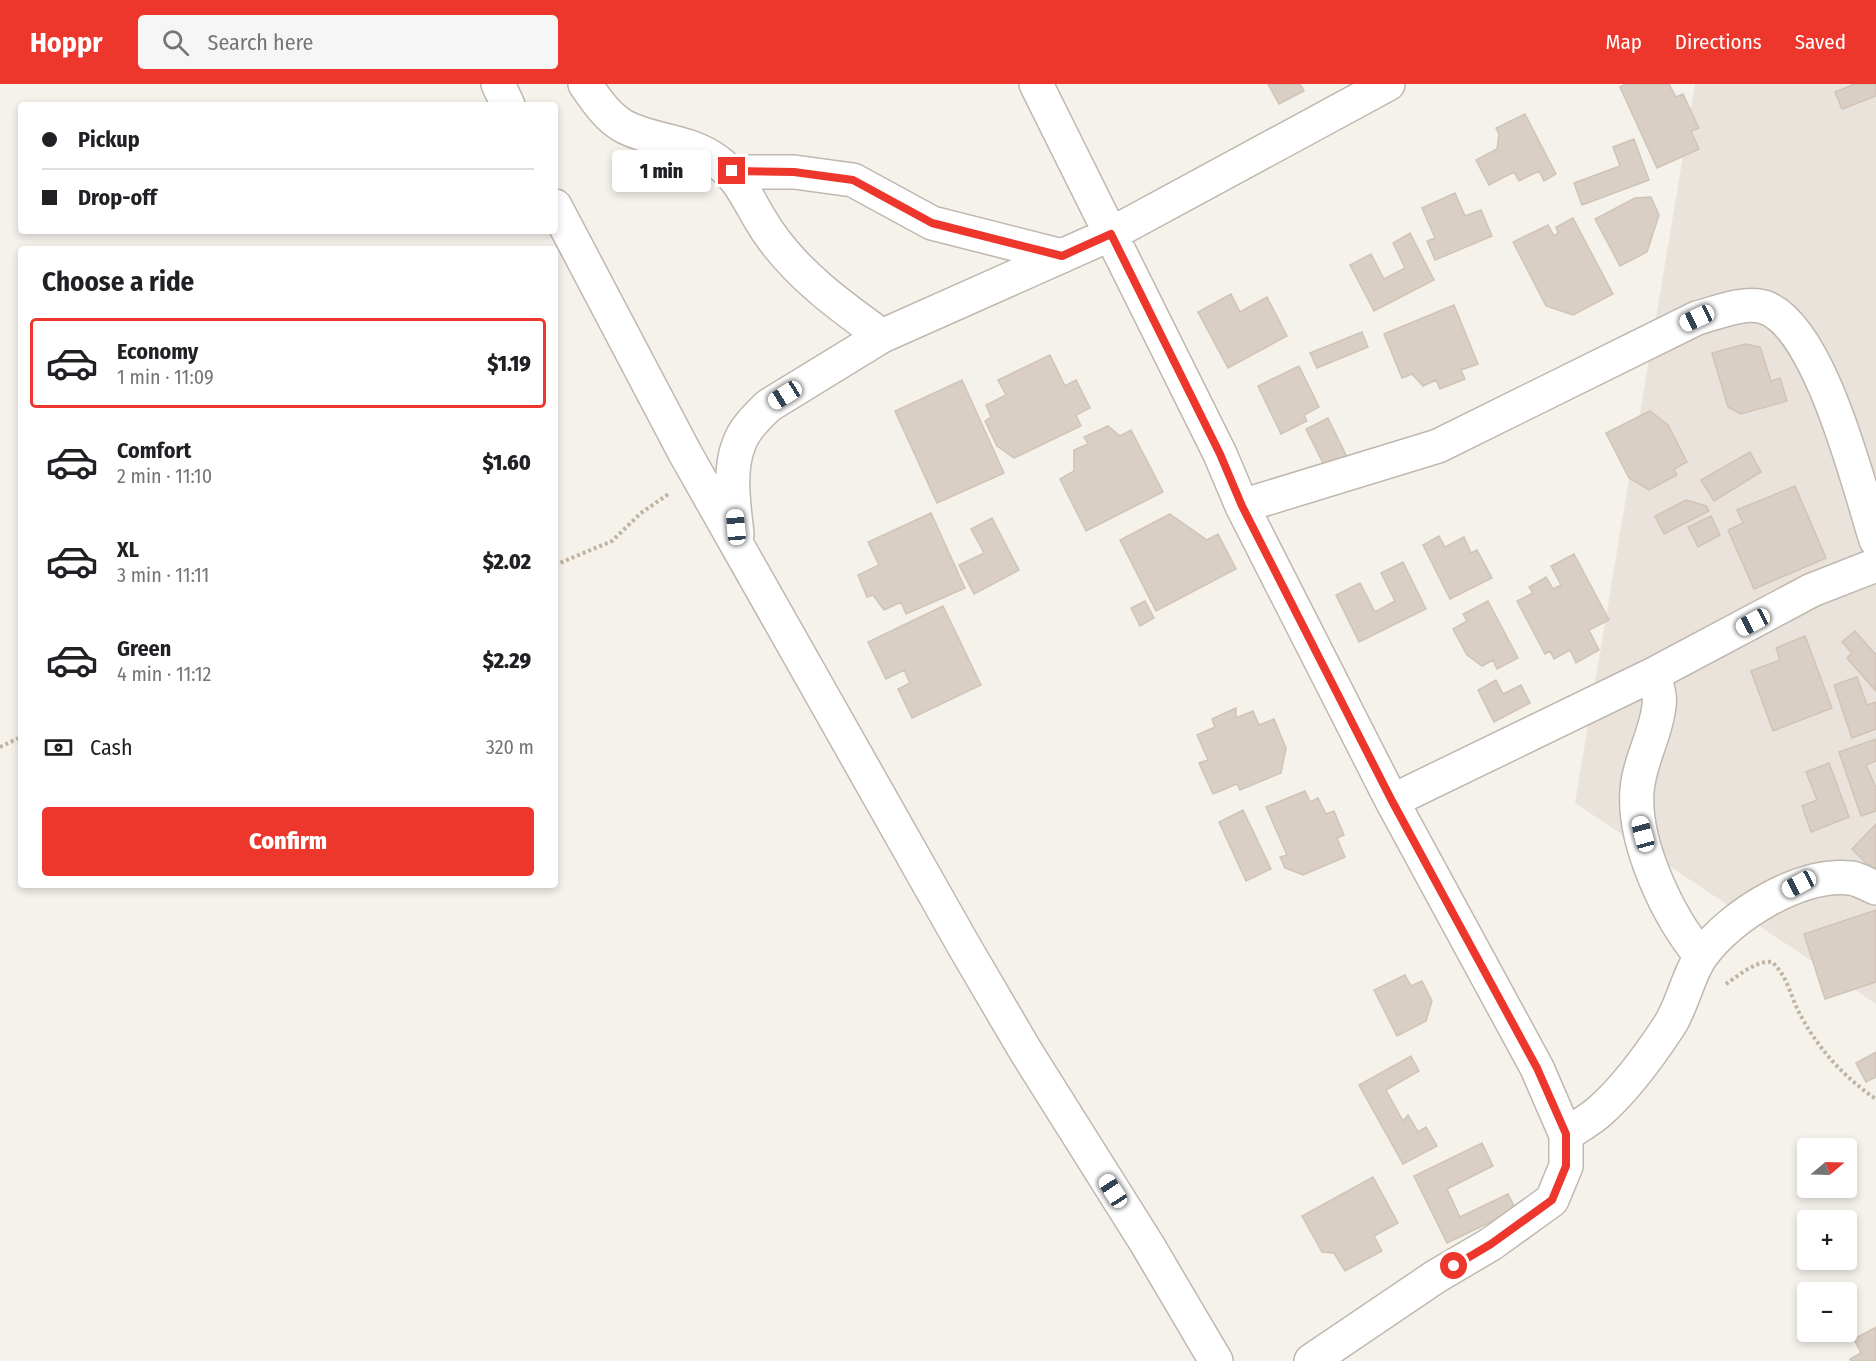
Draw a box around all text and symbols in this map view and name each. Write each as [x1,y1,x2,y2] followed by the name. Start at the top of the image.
[138,15,558,69] search box
[30,26,102,59] text: Hoppr
[159,26,192,59] icon: search
[207,29,313,56] text: Search here
[1605,29,1642,55] text: Map
[1675,29,1762,55] text: Directions
[1795,29,1846,55] text: Saved
[78,126,140,153] text: Pickup
[612,150,711,192] callout: 1 min
[718,157,745,184] route end
[640,159,683,183] text: 1 min
[78,184,157,211] text: Drop-off
[42,266,194,298] text: Choose a ride
[1677,302,1717,334] car
[45,336,99,390] icon: car
[117,338,198,365] text: Economy
[487,350,531,377] text: $1.19
[117,365,214,389] text: 1 min · 11:09
[765,378,805,412] car
[45,435,99,489] icon: car
[117,437,191,464] text: Comfort
[482,449,531,476] text: $1.60
[117,464,212,488] text: 2 min · 11:10
[725,508,747,546] car
[45,534,99,588] icon: car
[117,536,139,563] text: XL
[483,548,531,575] text: $2.02
[117,563,209,587] text: 3 min · 11:11
[1733,606,1773,638] car
[45,633,99,687] icon: car
[117,635,171,662] text: Green
[483,647,531,674] text: $2.29
[117,662,211,686] text: 4 min · 11:12
[42,731,75,764] icon: cash
[90,734,133,761] text: Cash
[486,735,534,759] text: 320 m
[42,807,534,876] button: Confirm
[1630,814,1656,854] car
[1779,868,1819,900] car
[1797,1138,1857,1198] north arrow
[1797,1138,1857,1342] map controls
[1096,1171,1130,1211] car
[1797,1210,1857,1270] button: +
[1440,1252,1467,1279] route start
[1797,1282,1857,1342] button: −

